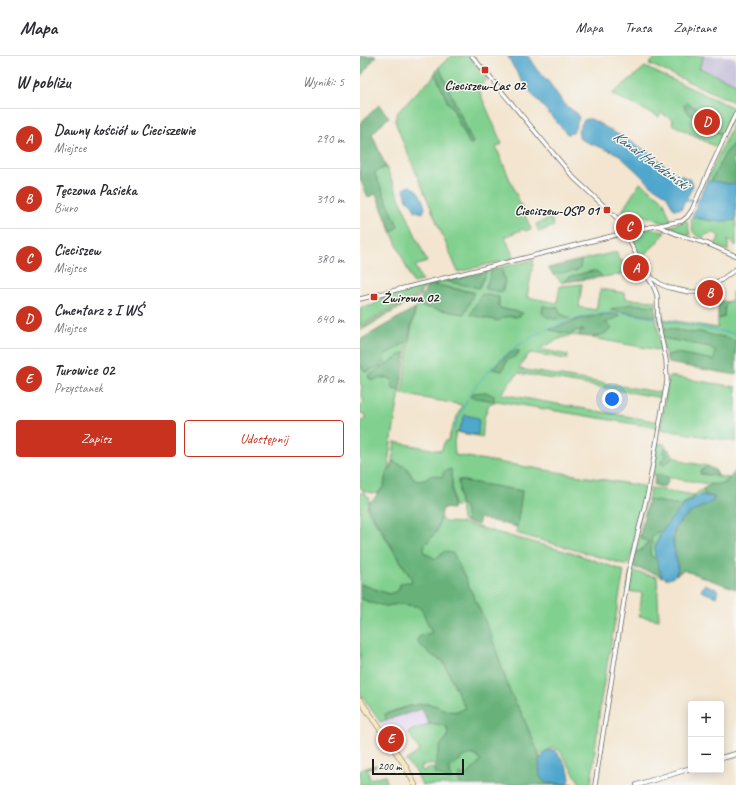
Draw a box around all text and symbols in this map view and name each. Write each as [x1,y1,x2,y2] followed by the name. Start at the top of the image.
[20,16,57,40] text: Mapa
[576,19,603,36] text: Mapa
[625,19,652,36] text: Trasa
[674,19,716,36] text: Zapisane
[480,65,490,75] marker: Cieciszew-Las 02
[16,72,71,93] text: W pobliżu
[303,74,344,90] text: Wyniki: 5
[445,77,527,94] place label: Cieciszew-Las 02
[694,107,720,137] pin: D
[54,121,195,140] text: Dawny kościół w Cieciszewie
[609,127,695,197] water label: Kanał Habdziński
[26,131,32,147] text: A
[316,131,344,147] text: 290 m
[54,140,86,156] text: Miejsce
[54,181,137,200] text: Tęczowa Pasieka
[26,191,32,207] text: B
[316,191,344,207] text: 310 m
[54,200,77,216] text: Biuro
[515,202,601,219] place label: Cieciszew-OSP 01
[602,205,612,215] marker: Cieciszew-OSP 01
[616,212,642,242] pin: C
[54,241,100,260] text: Cieciszew
[26,251,32,267] text: C
[316,251,344,267] text: 380 m
[623,253,649,283] pin: A
[54,260,86,276] text: Miejsce
[697,278,723,308] pin: B
[382,289,440,306] place label: Żwirowa 02
[369,292,379,302] marker: Żwirowa 02
[54,301,143,320] text: Cmentarz z I WŚ
[25,311,33,327] text: D
[316,311,344,327] text: 640 m
[54,320,86,336] text: Miejsce
[54,361,114,380] text: Turowice 02
[26,371,32,387] text: E
[316,371,344,387] text: 880 m
[54,380,102,396] text: Przystanek
[602,389,622,409] your location
[16,420,176,457] button: Zapisz
[184,420,344,457] button: Udostępnij
[688,701,724,773] map controls
[688,701,724,737] button: +
[378,724,404,754] pin: E
[688,737,724,773] button: −
[372,757,464,776] scale bar
[378,759,402,773] text: 200 m

